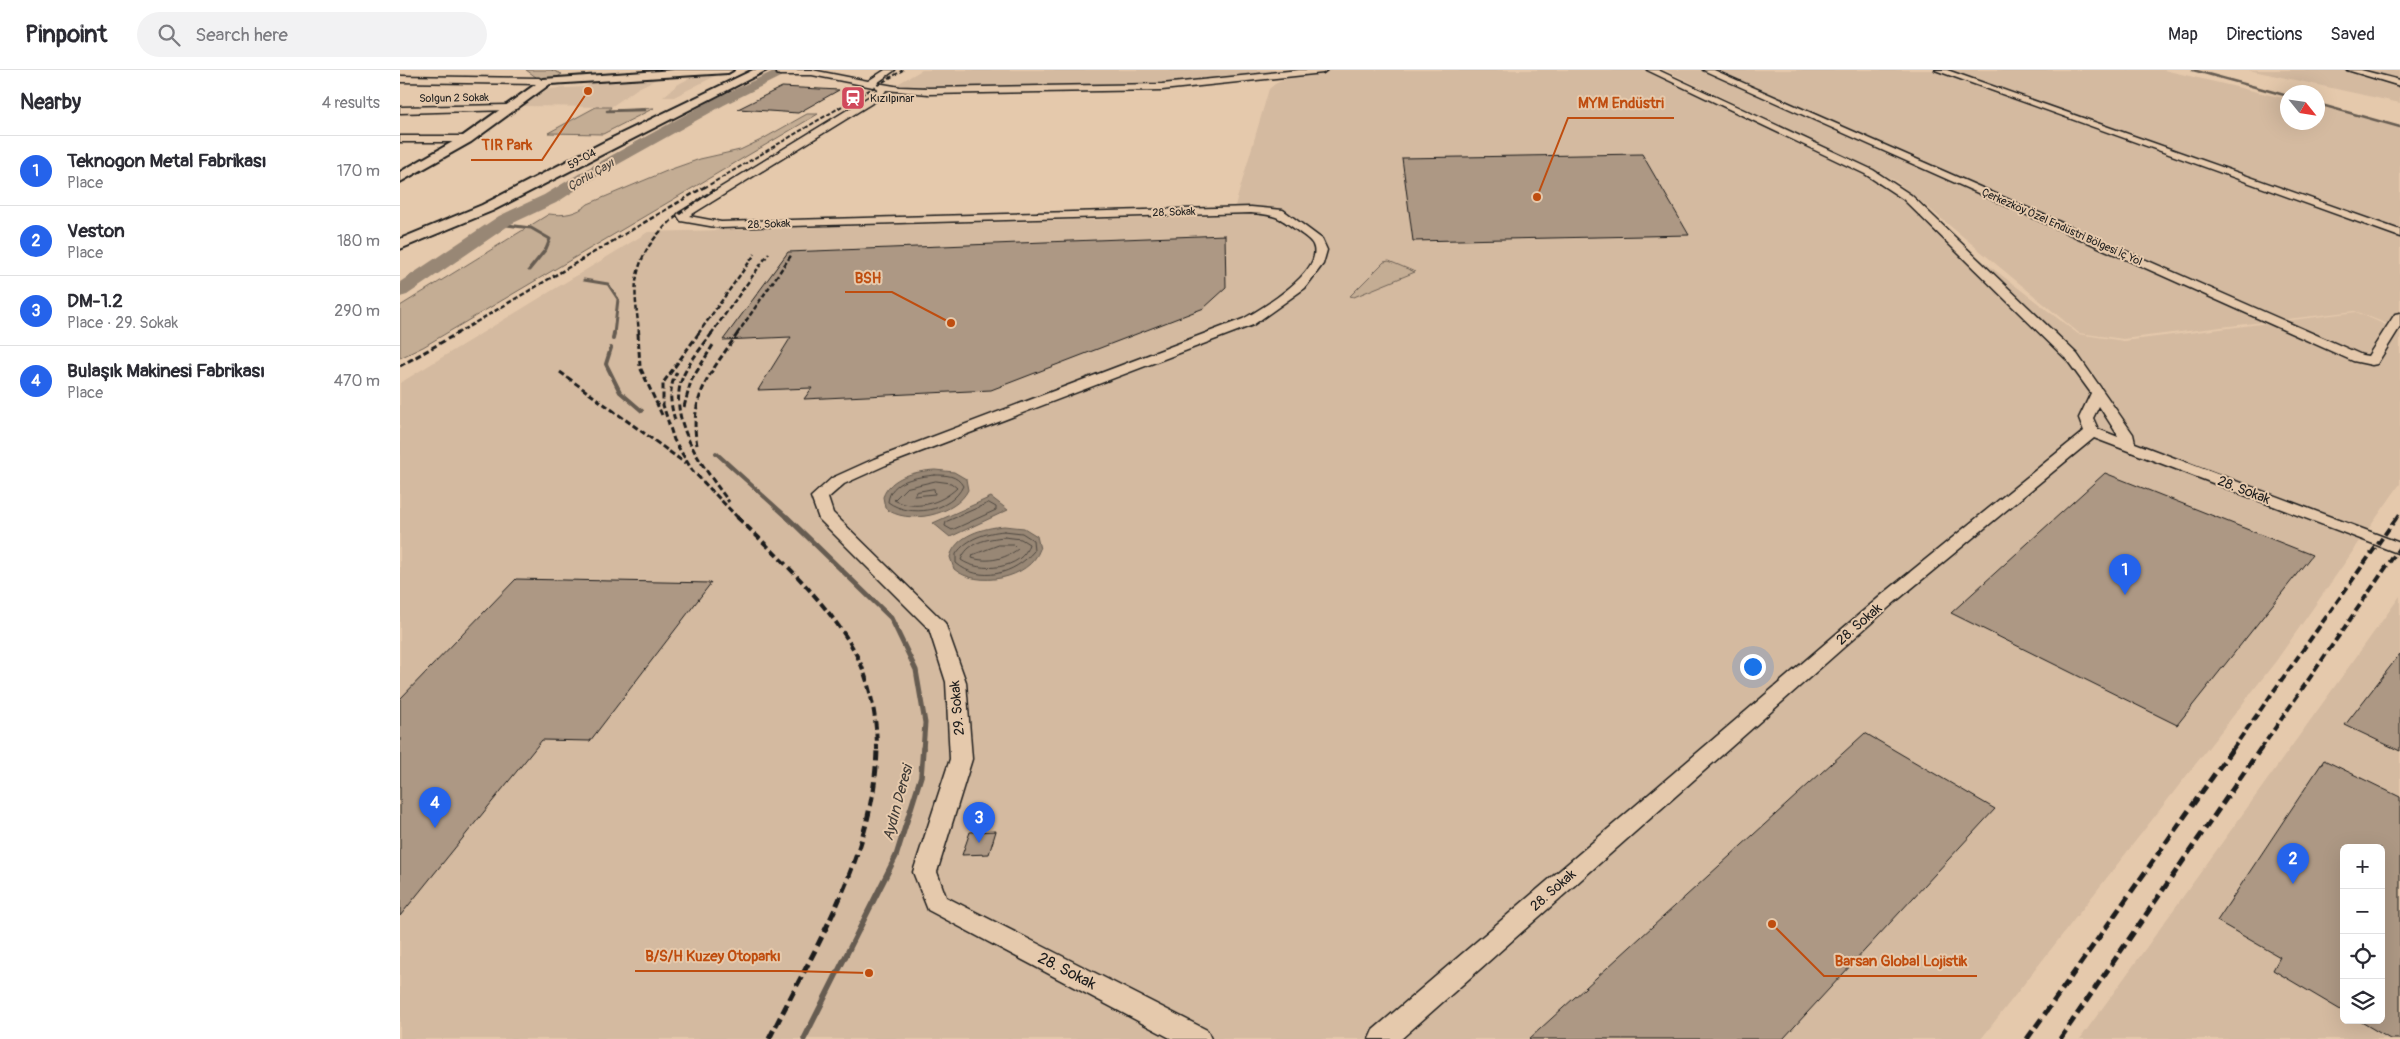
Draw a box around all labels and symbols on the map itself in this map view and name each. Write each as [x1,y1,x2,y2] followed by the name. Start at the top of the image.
[840,85,866,111] station icon: Kızılpınar
[2280,85,2325,130] north arrow
[1568,88,1674,118] callout: MYM Endüstri
[419,91,489,105] street label: Solgun 2 Sokak
[870,92,914,105] place label: Kızılpınar
[1578,94,1664,113] text: MYM Endüstri
[471,130,542,160] callout: TIR Park
[481,136,533,155] text: TIR Park
[566,146,599,172] street label: 59-04
[565,155,618,194] water label: Çorlu Çayı
[1980,186,2144,268] street label: Çerkezköy Özel Endüstri Bölgesi İç Yol
[1152,205,1196,219] street label: 28. Sokak
[747,217,791,231] street label: 28. Sokak
[845,262,892,292] callout: BSH
[855,269,882,288] text: BSH
[2215,472,2273,508] street label: 28. Sokak
[2109,554,2141,595] pin: 1
[1833,599,1885,648] street label: 28. Sokak
[1740,654,1766,680] your location
[946,680,968,736] street label: 29. Sokak
[879,761,918,843] water label: Aydın Deresi
[419,787,451,828] pin: 4
[963,802,995,843] pin: 3
[2277,843,2309,884] pin: 2
[1527,865,1579,914] street label: 28. Sokak
[635,941,790,971] callout: B/S/H Kuzey Otoparkı
[1824,946,1977,976] callout: Barsan Global Lojistik
[645,947,781,966] text: B/S/H Kuzey Otoparkı
[1035,948,1100,994] street label: 28. Sokak
[1835,952,1968,971] text: Barsan Global Lojistik

